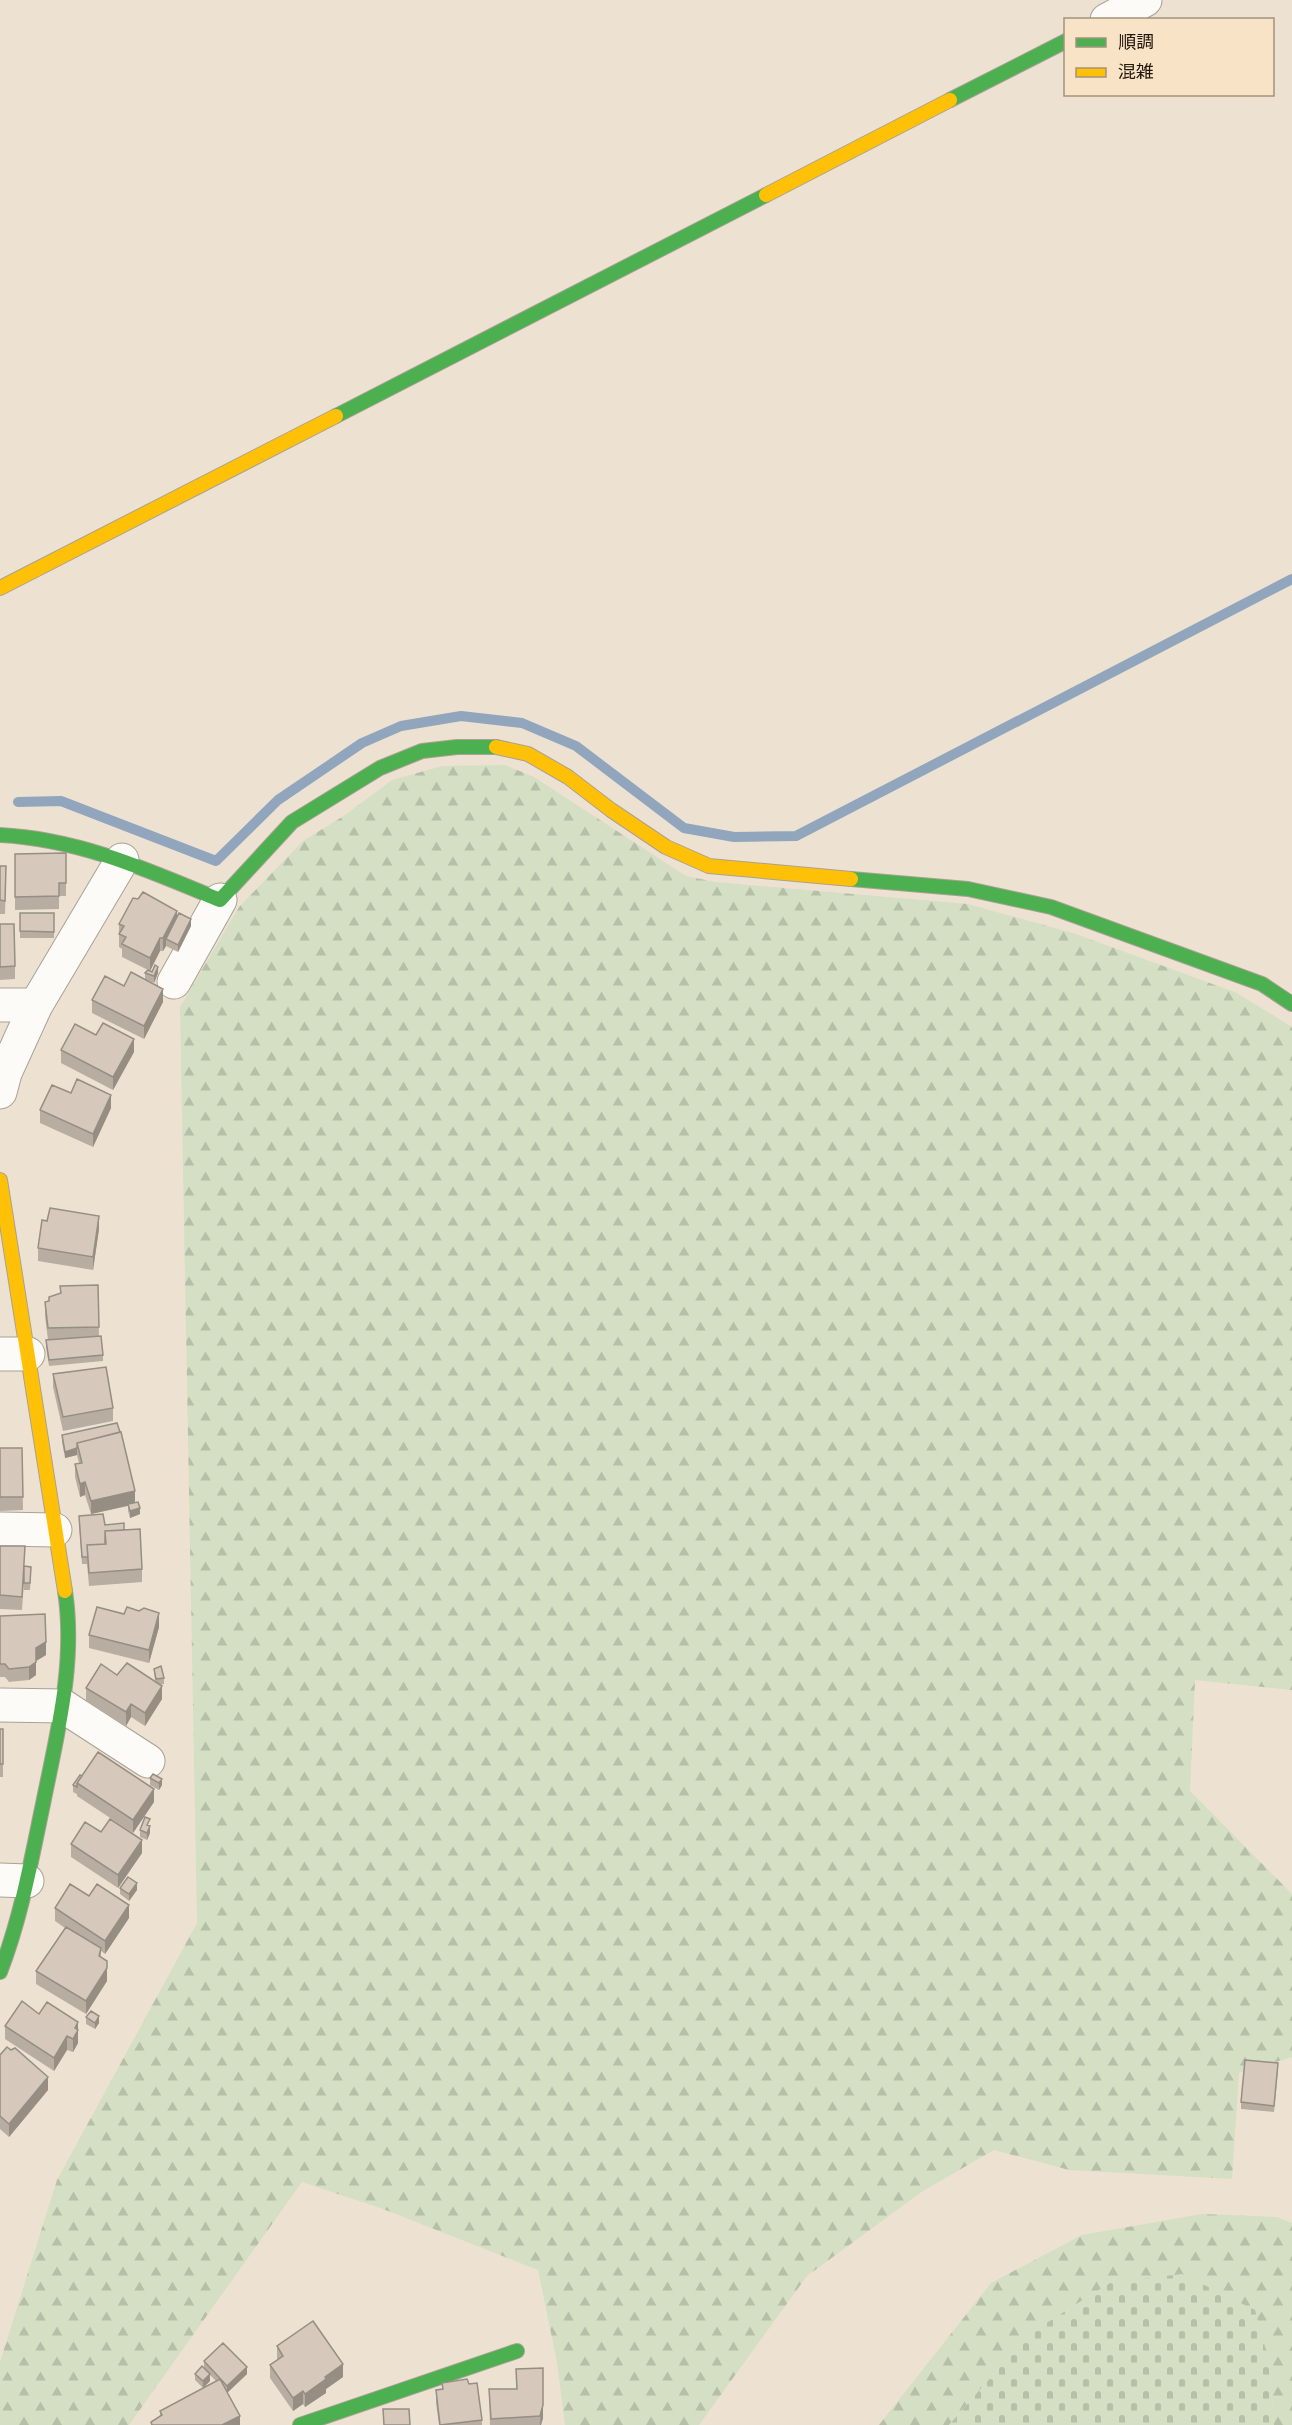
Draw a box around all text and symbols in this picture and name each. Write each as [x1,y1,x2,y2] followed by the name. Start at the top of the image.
[1064,18,1274,96] legend
[1118,31,1154,53] text: 順調
[1118,61,1154,83] text: 混雑

